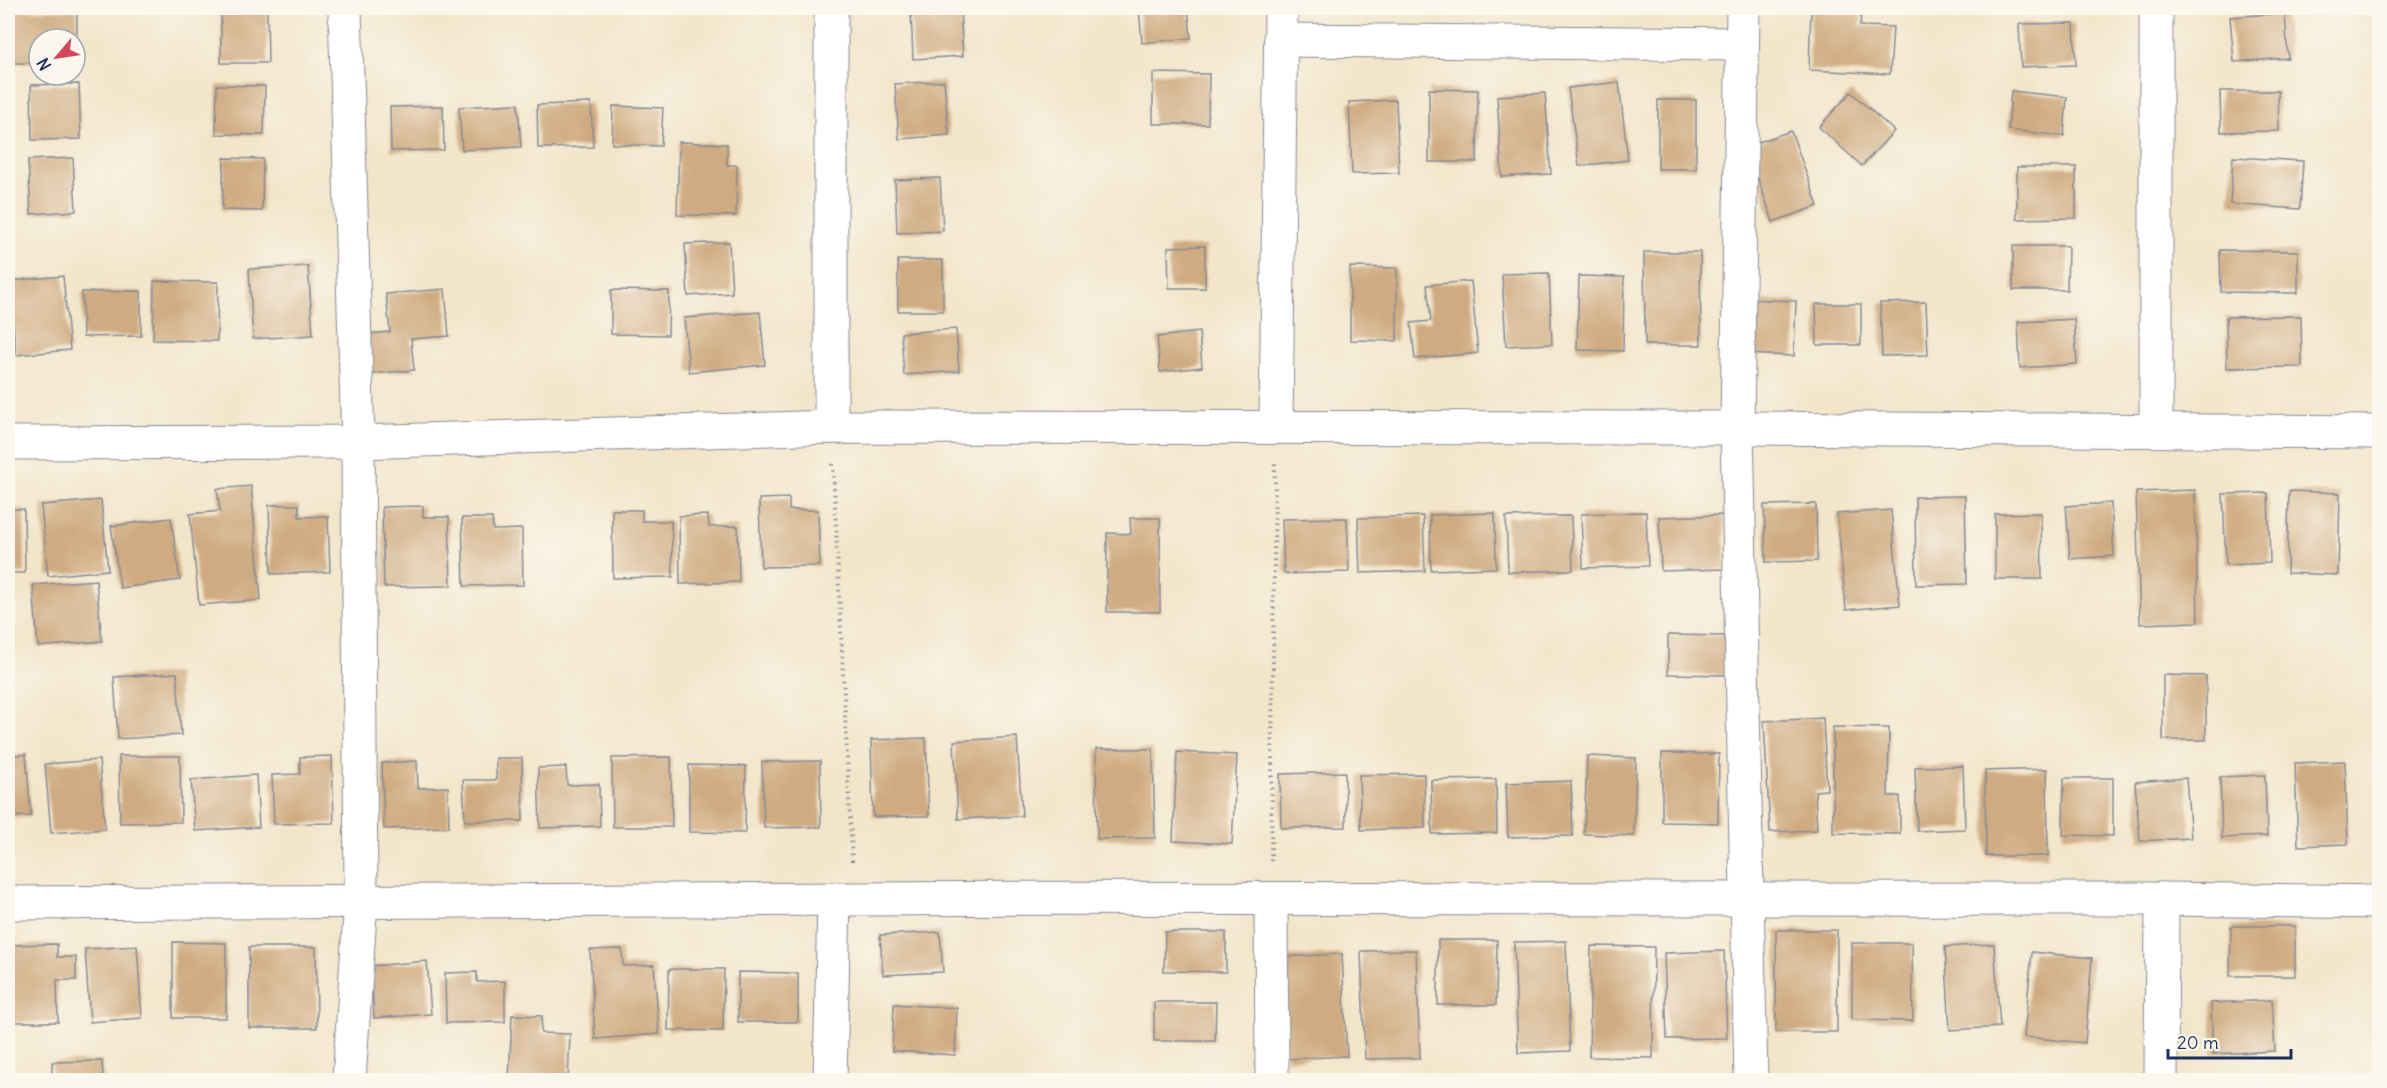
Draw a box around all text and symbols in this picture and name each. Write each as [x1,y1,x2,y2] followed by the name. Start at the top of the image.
[27,27,87,87] north arrow
[32,55,55,74] text: N
[2168,1022,2291,1060] scale bar
[2177,1031,2219,1054] text: 20 m

